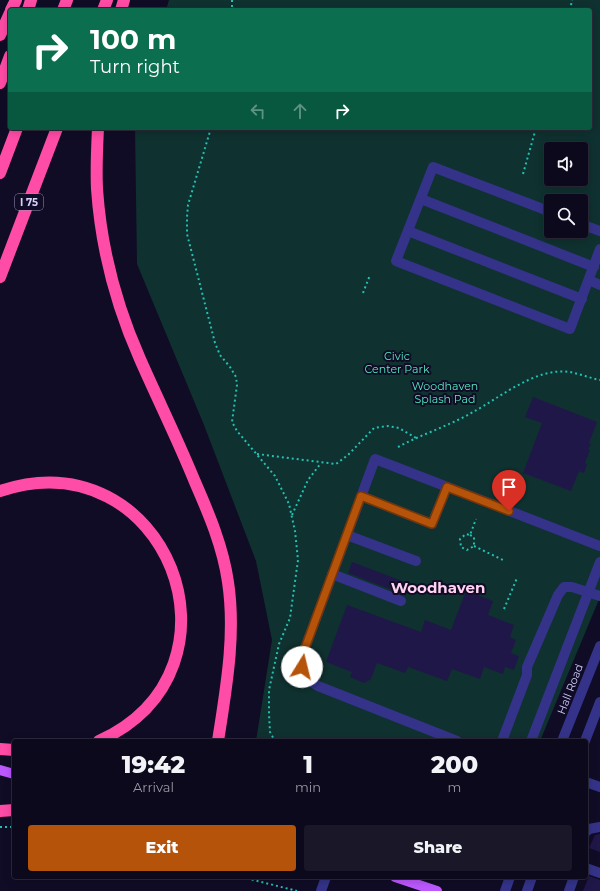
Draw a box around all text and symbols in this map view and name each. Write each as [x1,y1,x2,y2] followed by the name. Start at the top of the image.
[90,22,176,56] text: 100 m
[24,24,76,76] icon: right
[90,56,180,78] text: Turn right
[247,100,269,122] icon: left
[289,100,311,122] icon: ahead
[331,100,353,122] icon: right
[544,142,588,238] map controls
[544,142,588,186] button: sound
[15,194,43,210] road number: I 75
[544,194,588,238] button: search
[365,349,430,376] park label: Civic Center Park
[412,379,478,406] park label: Woodhaven Splash Pad
[492,470,526,511] pin
[498,476,520,498] icon: arrive
[391,578,485,597] district label: Woodhaven
[281,646,323,688] position arrow
[554,662,586,716] street label: Hall Road
[122,750,185,779] text: 19:42
[303,750,313,779] text: 1
[431,750,478,779] text: 200
[133,779,174,795] text: Arrival
[295,779,321,795] text: min
[448,779,461,795] text: m
[28,825,296,871] button: Exit
[304,825,572,871] button: Share

